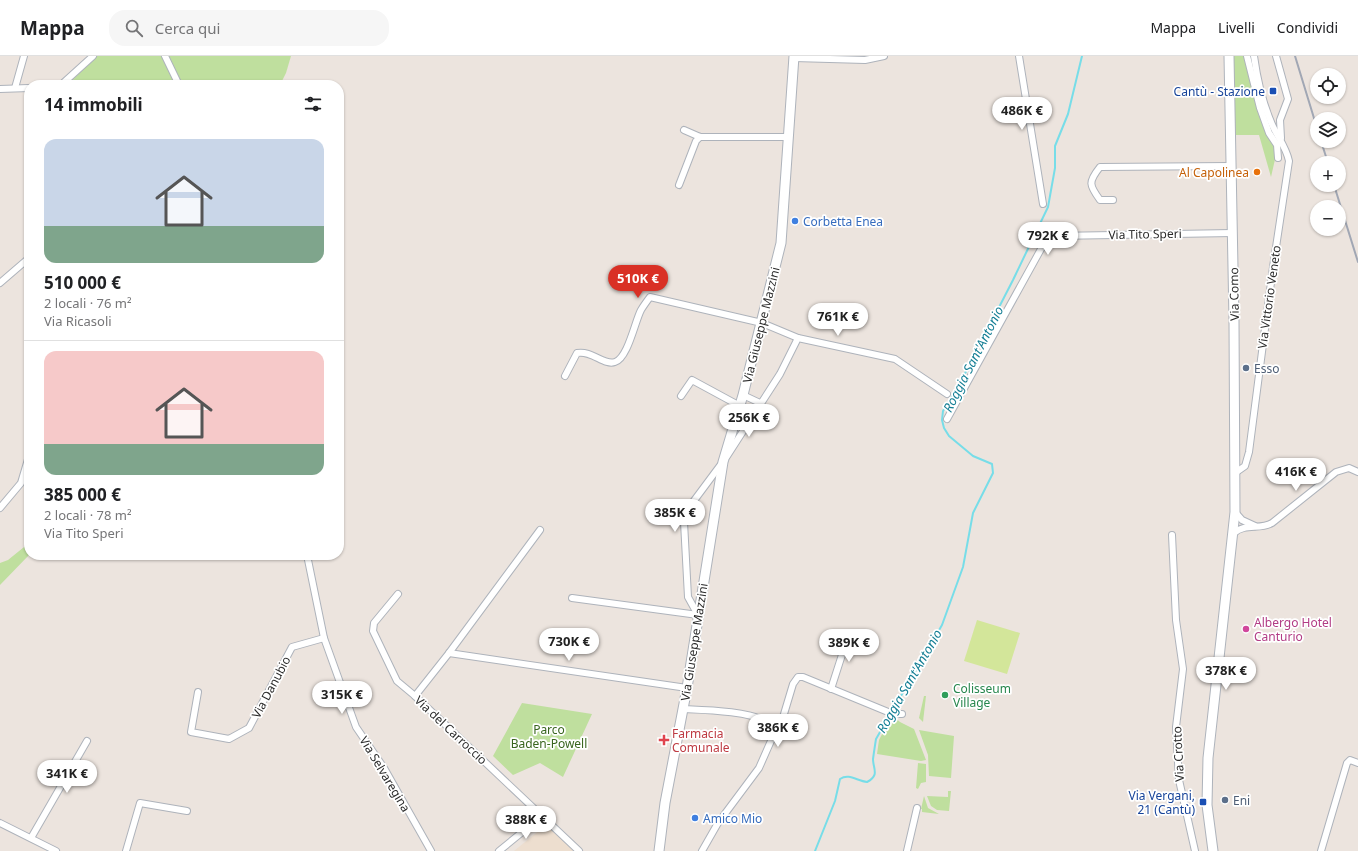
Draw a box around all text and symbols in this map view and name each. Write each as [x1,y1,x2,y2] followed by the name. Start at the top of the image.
[109,10,389,46] search box
[20,15,85,41] text: Mappa
[123,17,145,39] icon: search
[155,18,220,38] text: Cerca qui
[1150,18,1196,37] text: Mappa
[1218,18,1255,37] text: Livelli
[1277,18,1338,37] text: Condividi
[1310,68,1346,236] map controls
[1310,68,1346,104] button: locate
[1174,83,1265,100] place label: Cantù - Stazione
[1268,86,1278,96] marker: Cantù - Stazione
[44,93,143,116] text: 14 immobili
[302,93,324,115] icon: filters
[989,97,1055,131] pin: 486K €
[1001,101,1043,119] text: 486K €
[1310,112,1346,148] button: layers
[1310,156,1346,192] button: +
[1179,164,1249,181] place label: Al Capolinea
[148,165,220,237] icon: home
[1252,167,1262,177] marker: Al Capolinea
[1310,200,1346,236] button: −
[803,213,883,230] place label: Corbetta Enea
[790,216,800,226] marker: Corbetta Enea
[1015,222,1081,256] pin: 792K €
[1108,225,1182,243] street label: Via Tito Speri
[1027,226,1069,244] text: 792K €
[1253,244,1285,350] street label: Via Vittorio Veneto
[605,265,671,299] pin: 510K €
[738,265,784,385] street label: Via Giuseppe Mazzini
[1225,267,1243,321] street label: Via Como
[617,269,659,287] text: 510K €
[44,271,121,294] text: 510 000 €
[44,294,131,312] text: 2 locali · 76 m²
[805,303,871,337] pin: 761K €
[939,303,1007,415] water label: Roggia Sant'Antonio
[817,307,859,325] text: 761K €
[44,312,112,330] text: Via Ricasoli
[1254,360,1279,377] place label: Esso
[1241,363,1251,373] marker: Esso
[148,377,220,449] icon: home
[716,404,782,438] pin: 256K €
[728,408,770,426] text: 256K €
[1263,458,1329,492] pin: 416K €
[1275,462,1317,480] text: 416K €
[44,483,121,506] text: 385 000 €
[642,499,708,533] pin: 385K €
[654,503,696,521] text: 385K €
[44,506,131,524] text: 2 locali · 78 m²
[44,524,124,542] text: Via Tito Speri
[676,582,712,702] street label: Via Giuseppe Mazzini
[1254,614,1332,645] place label: Albergo Hotel Canturio
[1241,624,1251,634] marker: Albergo Hotel Canturio
[872,626,946,736] water label: Roggia Sant'Antonio
[536,628,602,662] pin: 730K €
[816,629,882,663] pin: 389K €
[548,632,590,650] text: 730K €
[828,633,870,651] text: 389K €
[247,653,295,721] street label: Via Danubio
[1193,657,1259,691] pin: 378K €
[1205,661,1247,679] text: 378K €
[953,680,1011,711] place label: Colisseum Village
[309,681,375,715] pin: 315K €
[321,685,363,703] text: 315K €
[940,690,950,700] marker: Colisseum Village
[411,692,491,768] street label: Via del Carroccio
[745,714,811,748] pin: 386K €
[757,718,799,736] text: 386K €
[511,721,587,752] park label: Parco Baden-Powell
[672,725,730,756] place label: Farmacia Comunale
[1168,726,1188,782] street label: Via Crotto
[356,733,414,815] street label: Via Selvaregina
[659,735,669,745] marker: Farmacia Comunale
[34,760,100,794] pin: 341K €
[46,764,88,782] text: 341K €
[1128,787,1195,818] place label: Via Vergani, 21 (Cantù)
[1233,792,1250,809] place label: Eni
[1220,795,1230,805] marker: Eni
[1198,797,1208,807] marker: Via Vergani, 21 (Cantù)
[493,806,559,840] pin: 388K €
[505,810,547,828] text: 388K €
[703,810,762,827] place label: Amico Mio
[690,813,700,823] marker: Amico Mio

